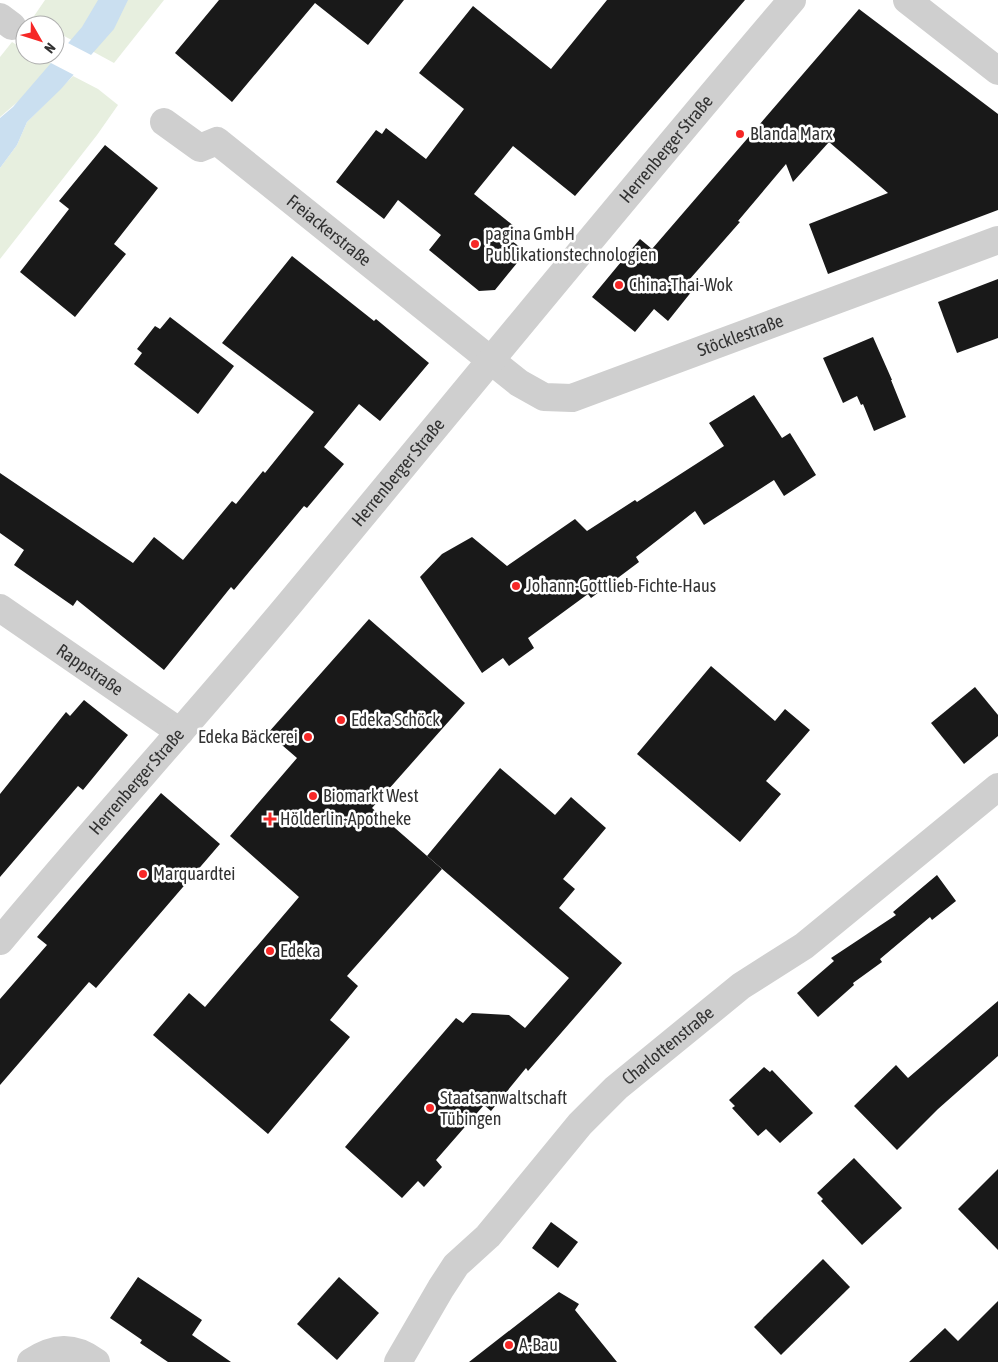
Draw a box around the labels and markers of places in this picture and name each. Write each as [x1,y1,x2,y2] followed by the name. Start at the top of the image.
[750,123,833,144] place label: Blanda Marx
[734,128,746,140] marker: Blanda Marx
[485,223,657,265] place label: pagina GmbH Publikationstechnologien
[469,238,481,250] marker: pagina GmbH Publikationstechnologien
[629,274,733,295] place label: China-Thai-Wok
[613,279,625,291] marker: China-Thai-Wok
[526,575,716,596] place label: Johann-Gottlieb-Fichte-Haus
[510,580,522,592] marker: Johann-Gottlieb-Fichte-Haus
[351,709,440,730] place label: Edeka Schöck
[335,714,347,726] marker: Edeka Schöck
[198,726,298,747] place label: Edeka Bäckerei
[302,731,314,743] marker: Edeka Bäckerei
[323,785,419,806] place label: Biomarkt West
[307,790,319,802] marker: Biomarkt West
[280,808,411,829] place label: Hölderlin-Apotheke
[264,813,276,825] marker: Hölderlin-Apotheke
[153,863,236,884] place label: Marquardtei
[137,868,149,880] marker: Marquardtei
[280,940,321,961] place label: Edeka
[264,945,276,957] marker: Edeka
[440,1087,567,1129] place label: Staatsanwaltschaft Tübingen
[424,1102,436,1114] marker: Staatsanwaltschaft Tübingen
[519,1334,558,1355] place label: A-Bau
[503,1339,515,1351] marker: A-Bau

